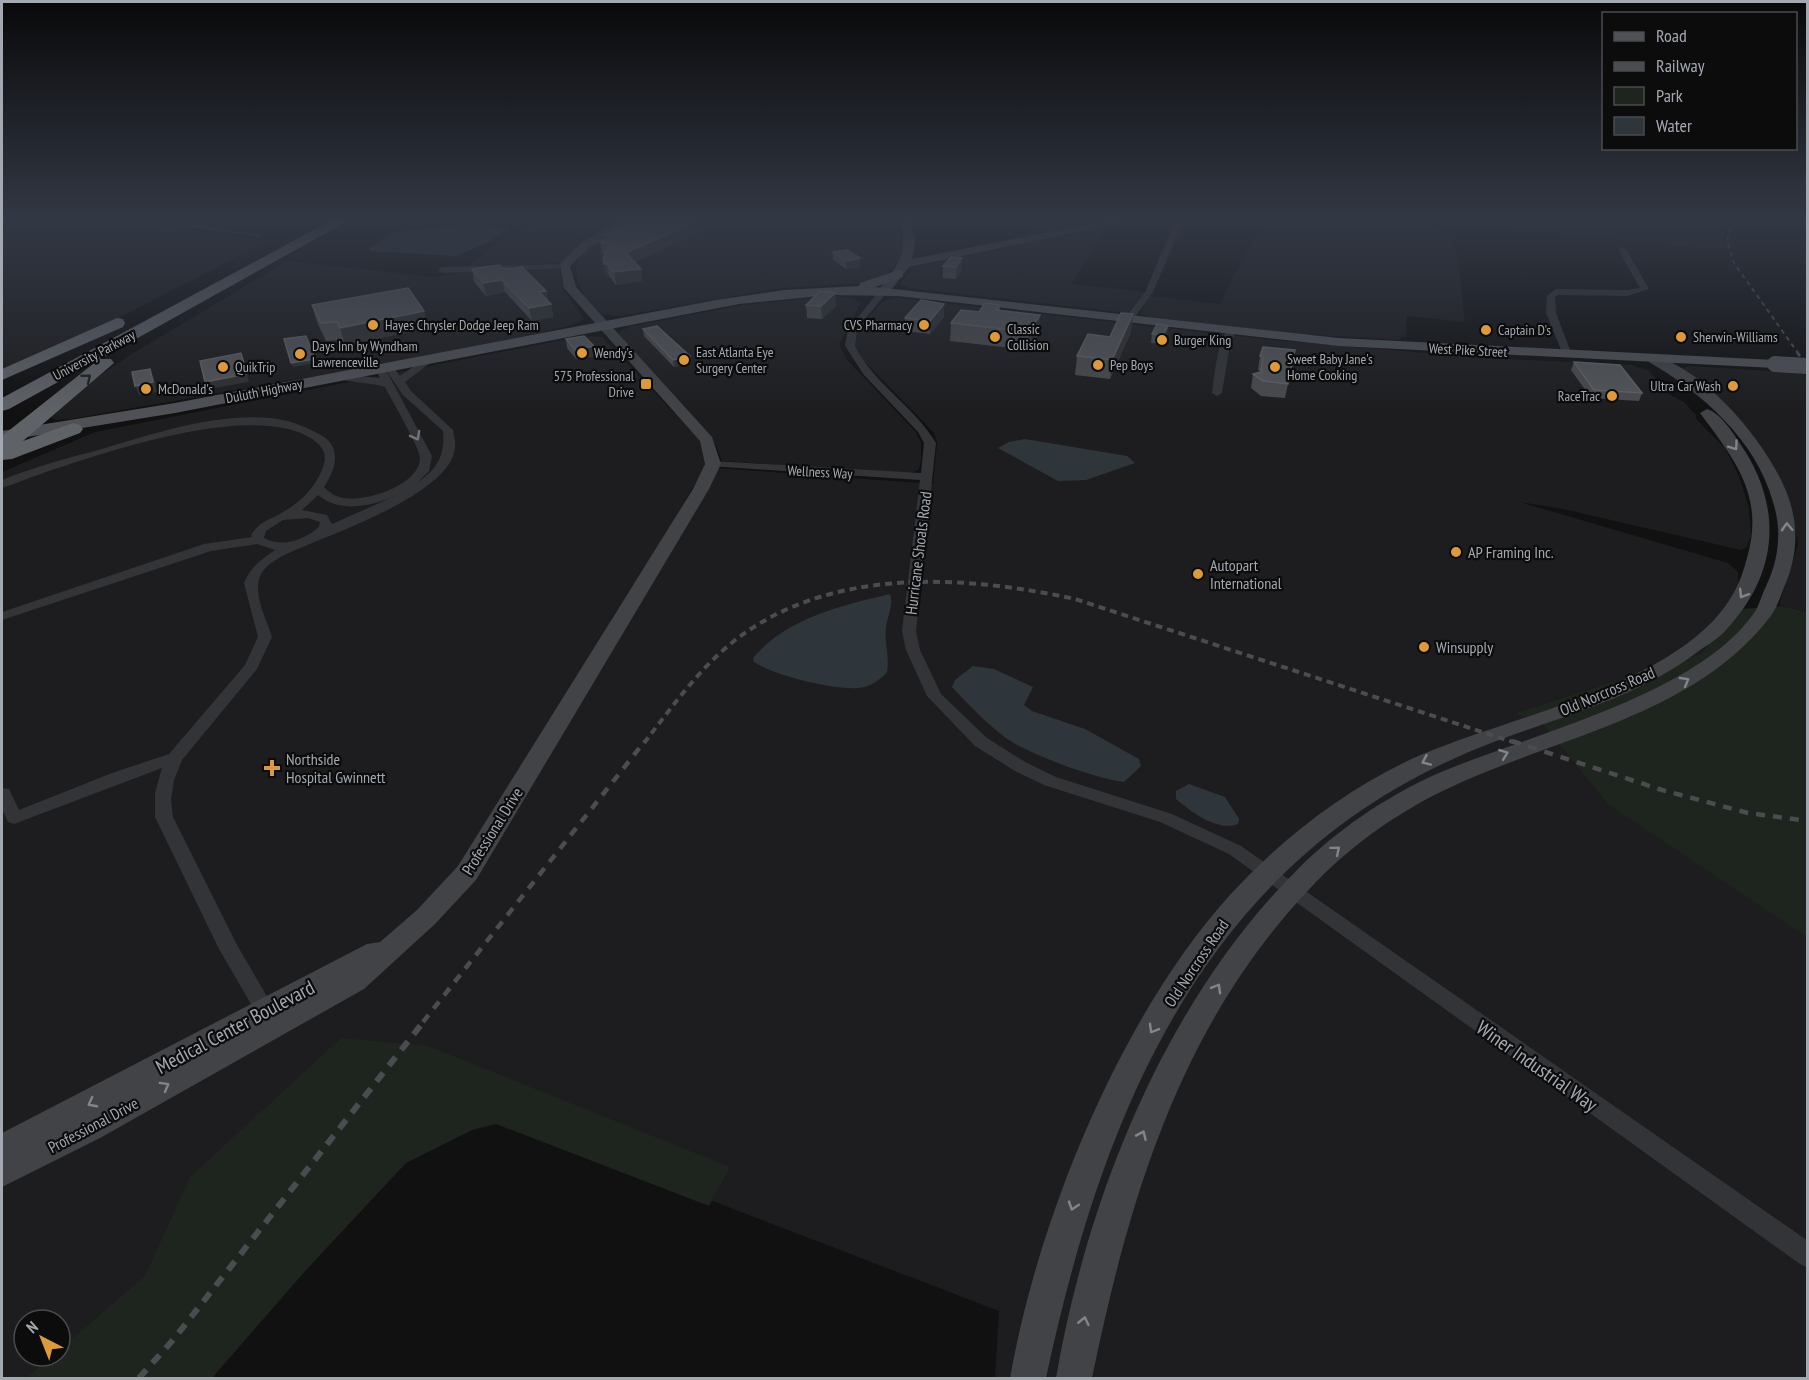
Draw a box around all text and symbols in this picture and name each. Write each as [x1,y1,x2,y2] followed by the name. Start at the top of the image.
[1602,12,1797,150] legend
[1656,24,1687,47] text: Road
[1656,54,1705,77] text: Railway
[1656,84,1683,107] text: Park
[1656,114,1692,137] text: Water
[385,316,539,334] place label: Hayes Chrysler Dodge Jeep Ram
[844,316,913,334] place label: CVS Pharmacy
[366,318,380,332] marker: Hayes Chrysler Dodge Jeep Ram
[917,318,931,332] marker: CVS Pharmacy
[1007,320,1049,354] place label: Classic Collision
[1498,321,1551,339] place label: Captain D's
[1479,323,1493,337] marker: Captain D's
[50,325,139,384] street label: University Parkway
[1693,328,1778,346] place label: Sherwin-Williams
[988,330,1002,344] marker: Classic Collision
[1674,330,1688,344] marker: Sherwin-Williams
[1174,331,1231,349] place label: Burger King
[1155,333,1169,347] marker: Burger King
[312,337,418,371] place label: Days Inn by Wyndham Lawrenceville
[1428,339,1508,361] street label: West Pike Street
[696,343,774,377] place label: East Atlanta Eye Surgery Center
[594,344,633,362] place label: Wendy's
[575,346,589,360] marker: Wendy's
[293,347,307,361] marker: Days Inn by Wyndham Lawrenceville
[1287,350,1373,384] place label: Sweet Baby Jane's Home Cooking
[677,353,691,367] marker: East Atlanta Eye Surgery Center
[1110,356,1154,374] place label: Pep Boys
[235,358,275,376] place label: QuikTrip
[1091,358,1105,372] marker: Pep Boys
[216,360,230,374] marker: QuikTrip
[1268,360,1282,374] marker: Sweet Baby Jane's Home Cooking
[554,367,635,401] place label: 575 Professional Drive
[80,374,91,385] one-way arrow
[224,375,305,407] street label: Duluth Highway
[639,377,653,391] marker: 575 Professional Drive
[1650,377,1721,395] place label: Ultra Car Wash
[1726,379,1740,393] marker: Ultra Car Wash
[158,380,213,398] place label: McDonald's
[139,382,153,396] marker: McDonald's
[1558,387,1600,405] place label: RaceTrac
[1605,389,1619,403] marker: RaceTrac
[409,430,420,441] one-way arrow
[1727,440,1738,451] one-way arrow
[787,461,854,483] street label: Wellness Way
[901,490,935,616] street label: Hurricane Shoals Road
[1780,523,1793,532] one-way arrow
[1468,542,1554,562] place label: AP Framing Inc.
[1449,545,1463,559] marker: AP Framing Inc.
[1210,555,1282,593] place label: Autopart International
[1191,567,1205,581] marker: Autopart International
[1738,588,1750,598] one-way arrow
[1436,637,1493,657] place label: Winsupply
[1417,640,1431,654] marker: Winsupply
[1556,662,1658,720] street label: Old Norcross Road
[1679,677,1689,688] one-way arrow
[286,749,386,787] place label: Northside Hospital Gwinnett
[1498,749,1509,761] one-way arrow
[1422,754,1433,766] one-way arrow
[263,759,281,777] marker: Northside Hospital Gwinnett
[457,784,527,878] street label: Professional Drive
[1329,847,1340,858] one-way arrow
[1159,915,1233,1011] street label: Old Norcross Road
[151,974,319,1080] street label: Medical Center Boulevard
[1210,984,1221,994] one-way arrow
[1471,1015,1603,1118] street label: Winer Industrial Way
[1149,1023,1160,1033] one-way arrow
[159,1082,169,1093] one-way arrow
[44,1093,142,1157] street label: Professional Drive
[88,1096,99,1107] one-way arrow
[1135,1131,1147,1142] one-way arrow
[1067,1200,1080,1211] one-way arrow
[12,1308,72,1368] north arrow
[1077,1316,1090,1326] one-way arrow
[22,1317,42,1337] text: N

